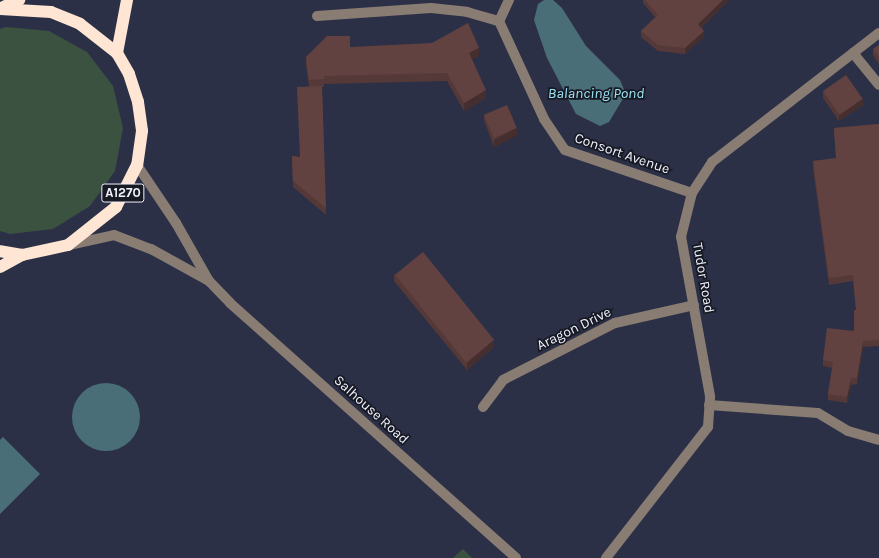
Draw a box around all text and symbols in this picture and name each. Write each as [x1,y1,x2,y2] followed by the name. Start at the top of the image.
[548,85,644,103] water label: Balancing Pond
[572,130,672,178] street label: Consort Avenue
[101,182,145,204] road number: A1270
[689,242,717,314] street label: Tudor Road
[534,304,614,354] street label: Aragon Drive
[330,372,412,448] street label: Salhouse Road

